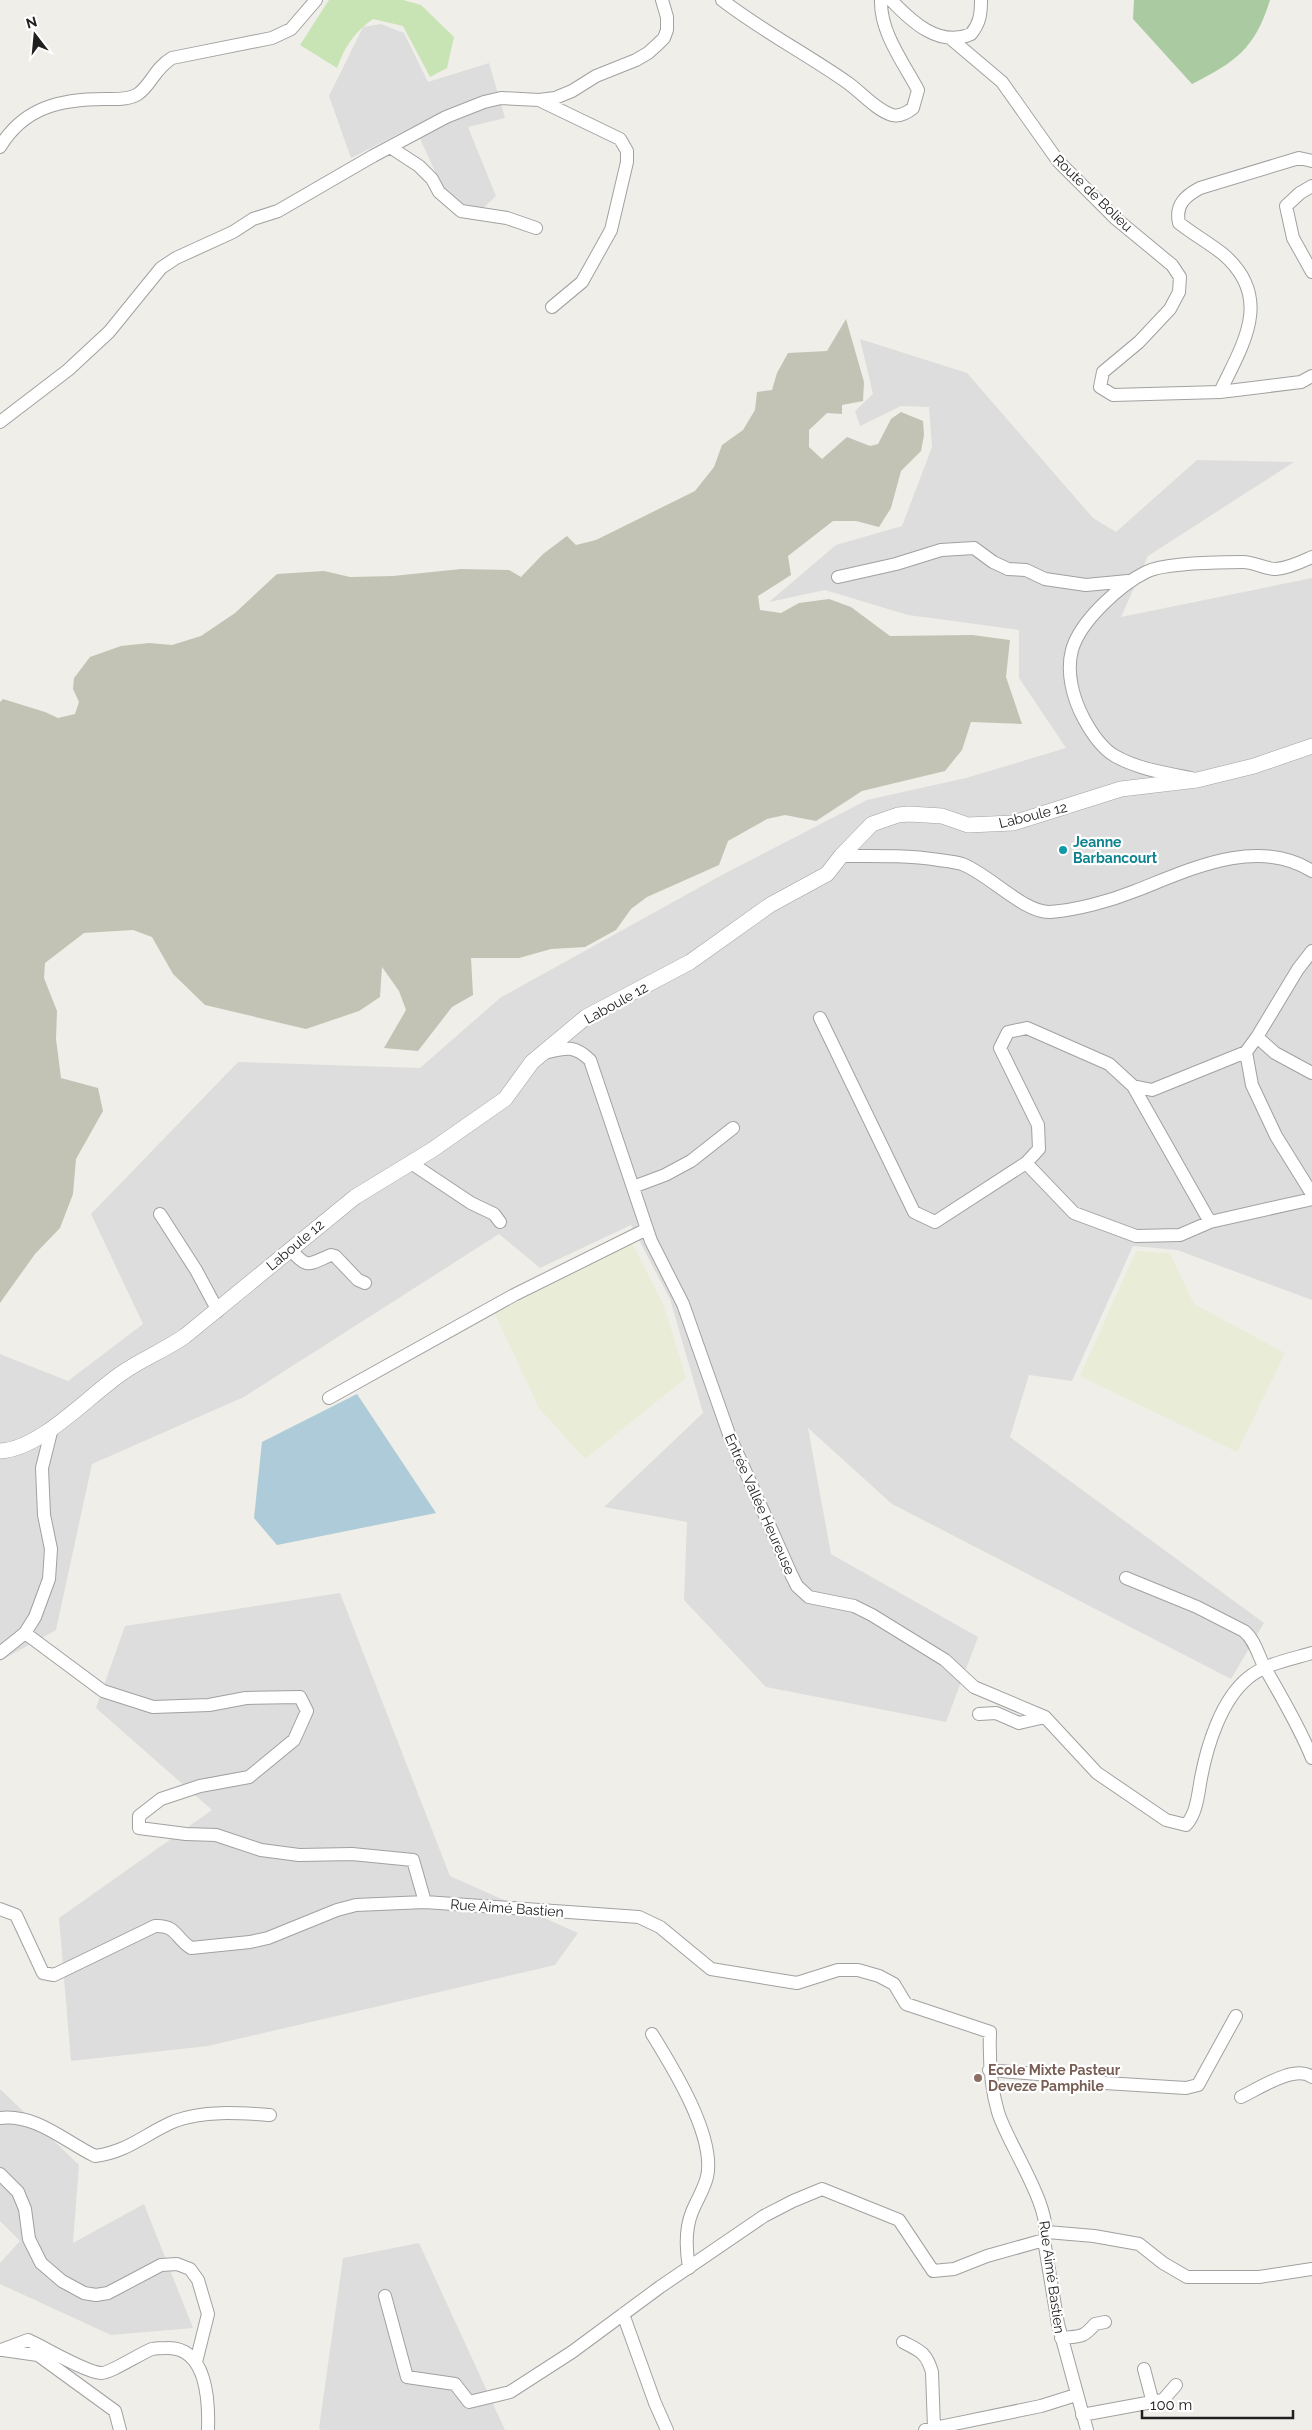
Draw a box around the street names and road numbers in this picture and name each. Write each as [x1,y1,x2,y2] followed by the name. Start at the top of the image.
[1050,151,1136,235] street label: Route de Bolieu
[997,799,1069,831] street label: Laboule 12
[582,979,650,1027] street label: Laboule 12
[263,1216,327,1274] street label: Laboule 12
[722,1431,798,1577] street label: Entrée Vallée Heureuse
[450,1896,564,1920] street label: Rue Aimé Bastien
[1036,2220,1068,2334] street label: Rue Aimé Bastien

